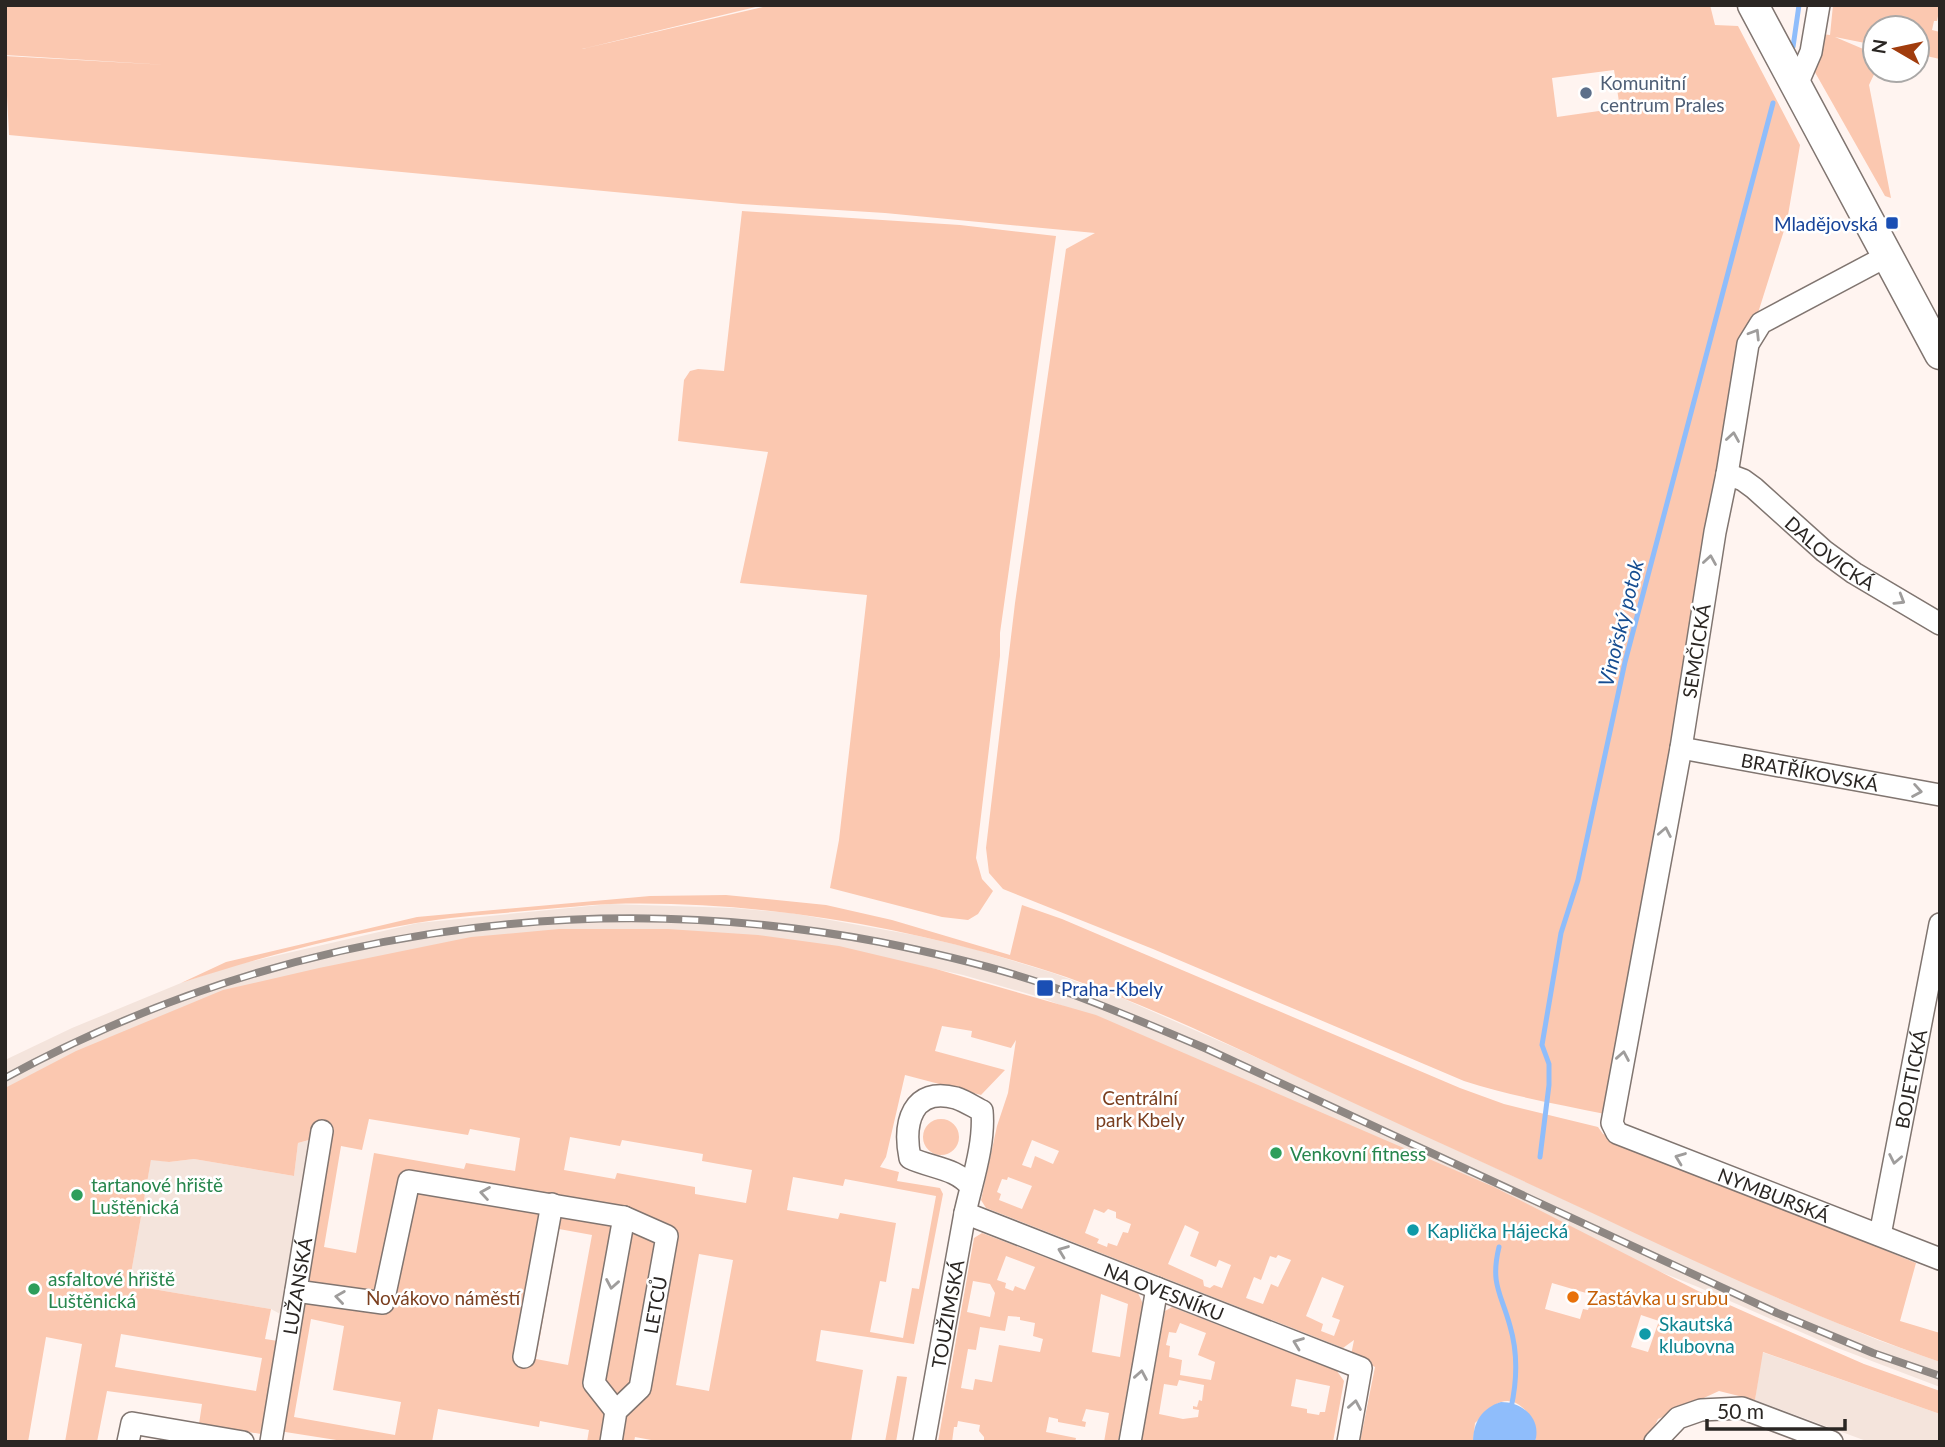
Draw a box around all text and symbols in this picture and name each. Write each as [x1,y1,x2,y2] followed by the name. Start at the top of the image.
[1861,14,1931,84] north arrow
[1866,37,1891,55] text: N
[1600,71,1724,116] place label: Komunitní centrum Prales
[1578,85,1594,101] marker: Komunitní centrum Prales
[1774,212,1878,235] place label: Mladějovská
[1884,215,1900,231] marker: Mladějovská
[1746,328,1759,341] one-way arrow
[1725,431,1740,443] one-way arrow
[1781,511,1879,594] street label: DALOVICKÁ
[1702,554,1717,566] one-way arrow
[1592,556,1648,689] water label: Vinořský potok
[1892,592,1905,605] one-way arrow
[1677,602,1715,700] street label: SEMČICKÁ
[1739,748,1881,795] street label: BRATŘÍKOVSKÁ
[1911,783,1923,798] one-way arrow
[1657,827,1672,838] one-way arrow
[1061,977,1163,1000] place label: Praha-Kbely
[1035,978,1055,998] marker: Praha-Kbely
[1889,1027,1931,1130] street label: BOJETICKÁ
[1615,1050,1630,1062] one-way arrow
[1095,1086,1185,1131] park label: Centrální park Kbely
[1290,1142,1426,1165] place label: Venkovní fitness
[1268,1145,1284,1161] marker: Venkovní fitness
[1674,1152,1686,1166] one-way arrow
[1888,1153,1903,1165] one-way arrow
[1715,1162,1833,1226] street label: NYMBURSKÁ
[91,1173,223,1218] place label: tartanové hřiště Luštěnická
[479,1186,490,1201] one-way arrow
[69,1187,85,1203] marker: tartanové hřiště Luštěnická
[1427,1219,1568,1242] place label: Kaplička Hájecká
[1405,1222,1421,1238] marker: Kaplička Hájecká
[277,1236,316,1336] street label: LUŽANSKÁ
[1057,1246,1069,1260] one-way arrow
[1101,1257,1228,1325] street label: NA OVESNÍKU
[926,1258,968,1370] street label: TOUŽIMSKÁ
[48,1267,175,1312] place label: asfaltové hřiště Luštěnická
[639,1274,671,1336] street label: LETCŮ
[605,1278,620,1290] one-way arrow
[26,1281,42,1297] marker: asfaltové hřiště Luštěnická
[366,1286,521,1309] park label: Novákovo náměstí
[1587,1286,1728,1309] place label: Zastávka u srubu
[334,1289,346,1304] one-way arrow
[1565,1289,1581,1305] marker: Zastávka u srubu
[1659,1312,1735,1357] place label: Skautská klubovna
[1637,1326,1653,1342] marker: Skautská klubovna
[1292,1338,1304,1352] one-way arrow
[1133,1369,1148,1381] one-way arrow
[1707,1388,1845,1432] scale bar
[1717,1398,1764,1423] text: 50 m
[1346,1399,1361,1411] one-way arrow

